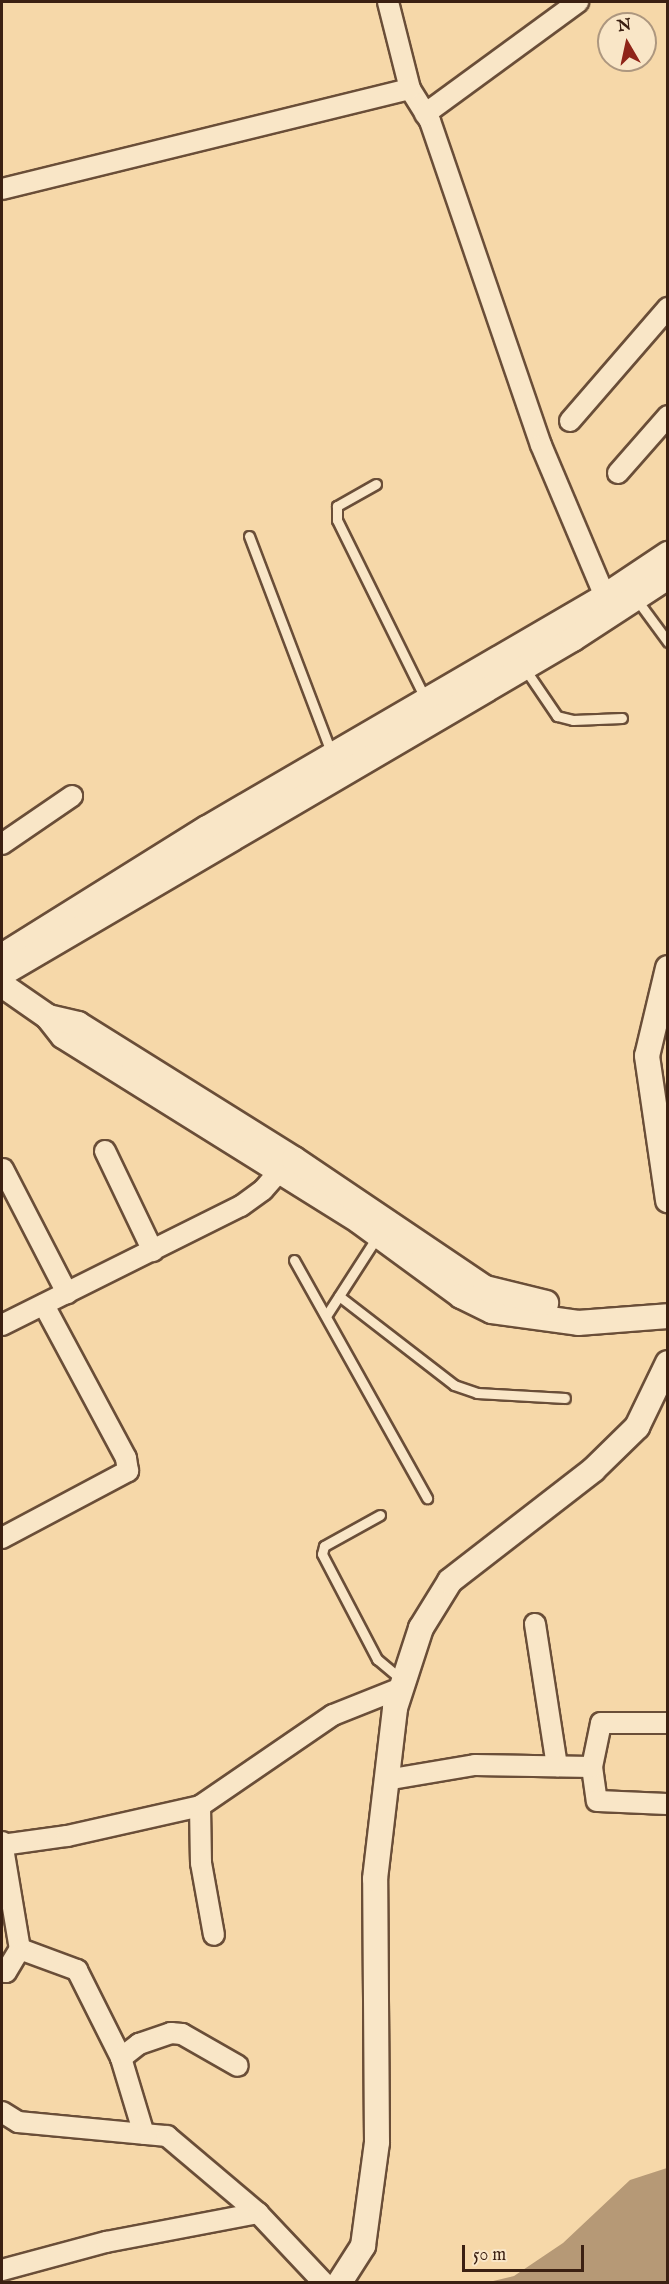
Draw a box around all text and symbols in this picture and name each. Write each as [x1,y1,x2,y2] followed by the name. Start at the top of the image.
[597,12,657,72] north arrow
[616,15,633,37] text: N
[465,2233,586,2271] scale bar
[473,2244,506,2267] text: 50 m

